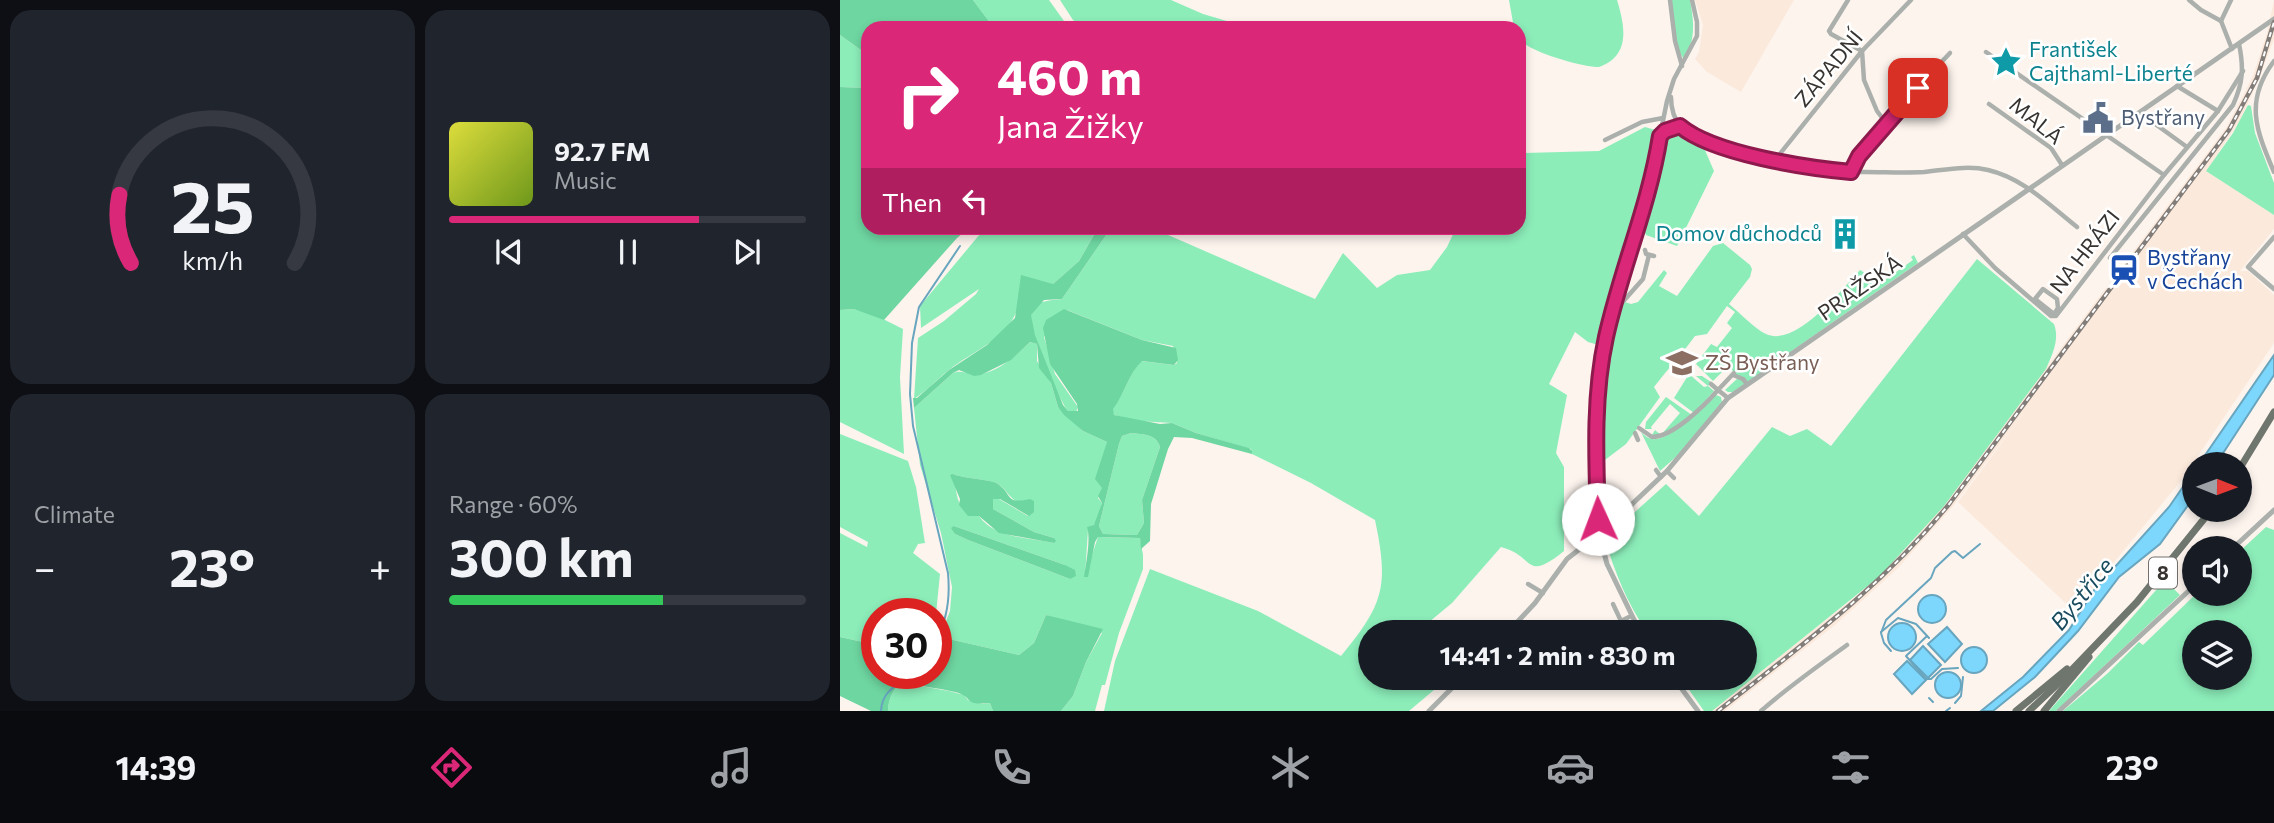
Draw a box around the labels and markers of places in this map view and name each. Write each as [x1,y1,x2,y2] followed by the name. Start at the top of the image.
[2029,36,2193,85] place label: František Cajthaml-Liberté
[1989,45,2023,79] place icon: František Cajthaml-Liberté
[1888,58,1948,118] pin
[2081,101,2115,135] public building icon: Bystřany
[2121,104,2205,129] place label: Bystřany
[1828,217,1862,251] building icon: Domov důchodců
[1656,220,1822,245] place label: Domov důchodců
[2147,244,2243,293] place label: Bystřany v Čechách
[2107,253,2141,287] station icon: Bystřany v Čechách
[1665,346,1699,380] school or university icon: ZŠ Bystřany
[1705,349,1820,374] place label: ZŠ Bystřany

